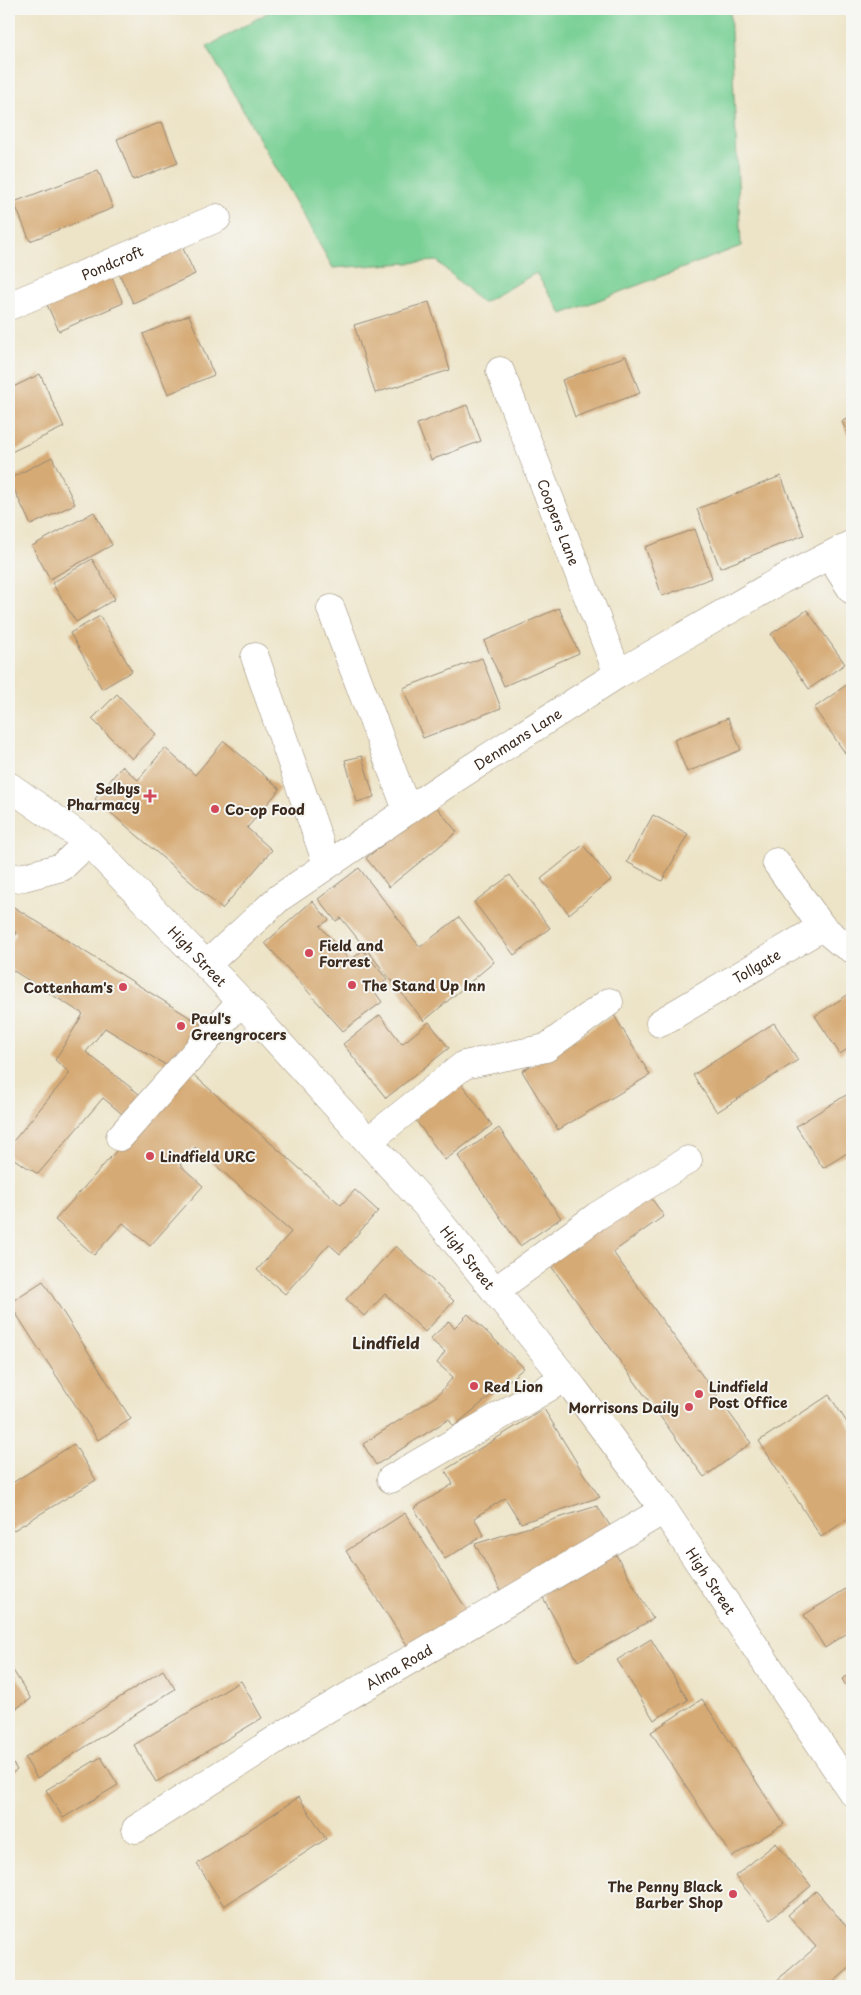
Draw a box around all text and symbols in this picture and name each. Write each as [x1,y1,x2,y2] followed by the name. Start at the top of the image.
[78,240,147,285] street label: Pondcroft
[532,476,585,568] street label: Coopers Lane
[469,702,566,774] street label: Denmans Lane
[67,778,140,815] place label: Selbys Pharmacy
[144,790,156,802] marker: Selbys Pharmacy
[225,799,305,820] place label: Co-op Food
[209,803,221,815] marker: Co-op Food
[164,921,232,991] street label: High Street
[319,935,384,972] place label: Field and Forrest
[729,944,784,988] street label: Tollgate
[303,947,315,959] marker: Field and Forrest
[362,975,486,996] place label: The Stand Up Inn
[24,977,113,998] place label: Cottenham's
[346,979,358,991] marker: The Stand Up Inn
[117,981,129,993] marker: Cottenham's
[191,1008,287,1045] place label: Paul's Greengrocers
[175,1020,187,1032] marker: Paul's Greengrocers
[160,1146,255,1167] place label: Lindfield URC
[144,1150,156,1162] marker: Lindfield URC
[436,1221,500,1294] street label: High Street
[352,1330,420,1354] district label: Lindfield
[484,1376,543,1397] place label: Red Lion
[709,1376,788,1413] place label: Lindfield Post Office
[468,1380,480,1392] marker: Red Lion
[693,1388,705,1400] marker: Lindfield Post Office
[568,1397,679,1418] place label: Morrisons Daily
[683,1401,695,1413] marker: Morrisons Daily
[681,1543,741,1619] street label: High Street
[361,1639,436,1694] street label: Alma Road
[608,1876,724,1913] place label: The Penny Black Barber Shop
[727,1888,739,1900] marker: The Penny Black Barber Shop

